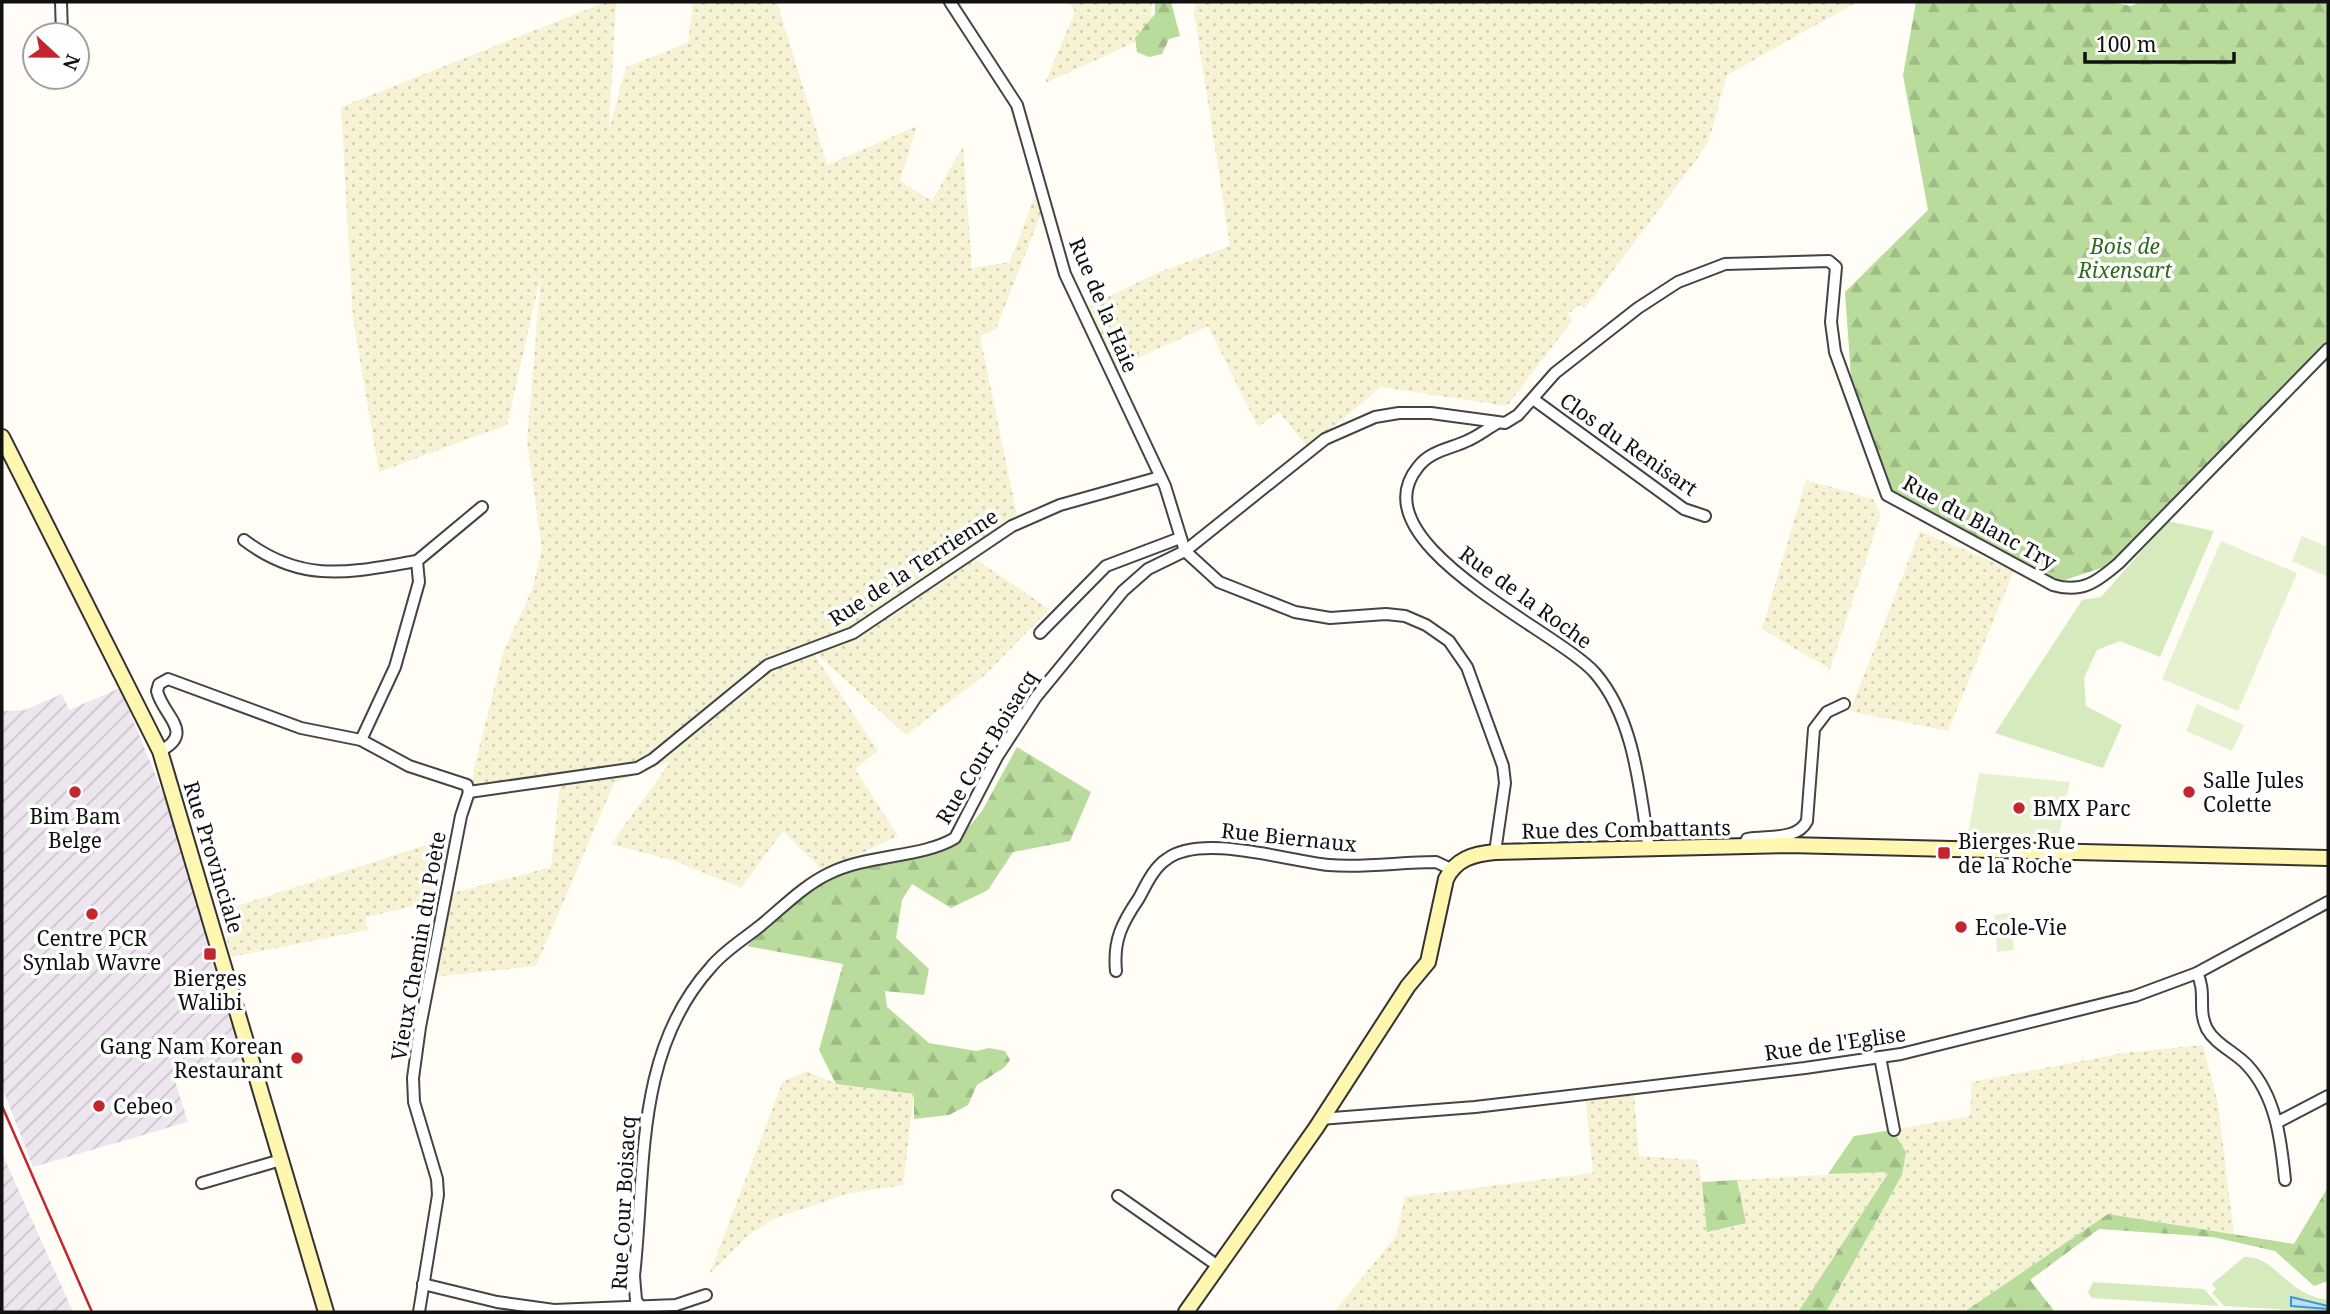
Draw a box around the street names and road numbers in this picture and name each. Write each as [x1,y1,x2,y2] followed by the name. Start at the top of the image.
[1063,233,1145,377] street label: Rue de la Haie
[1555,386,1703,502] street label: Clos du Renisart
[1898,468,2062,576] street label: Rue du Blanc Try
[823,502,1003,632] street label: Rue de la Terrienne
[1454,539,1598,655] street label: Rue de la Roche
[929,665,1043,829] street label: Rue Cour Boisacq
[178,778,250,936] street label: Rue Provinciale
[1521,813,1731,845] street label: Rue des Combattants
[1220,816,1359,858] street label: Rue Biernaux
[384,829,452,1063] street label: Vieux Chemin du Poète
[1762,1019,1908,1067] street label: Rue de l'Eglise
[604,1115,642,1291] street label: Rue Cour Boisacq

